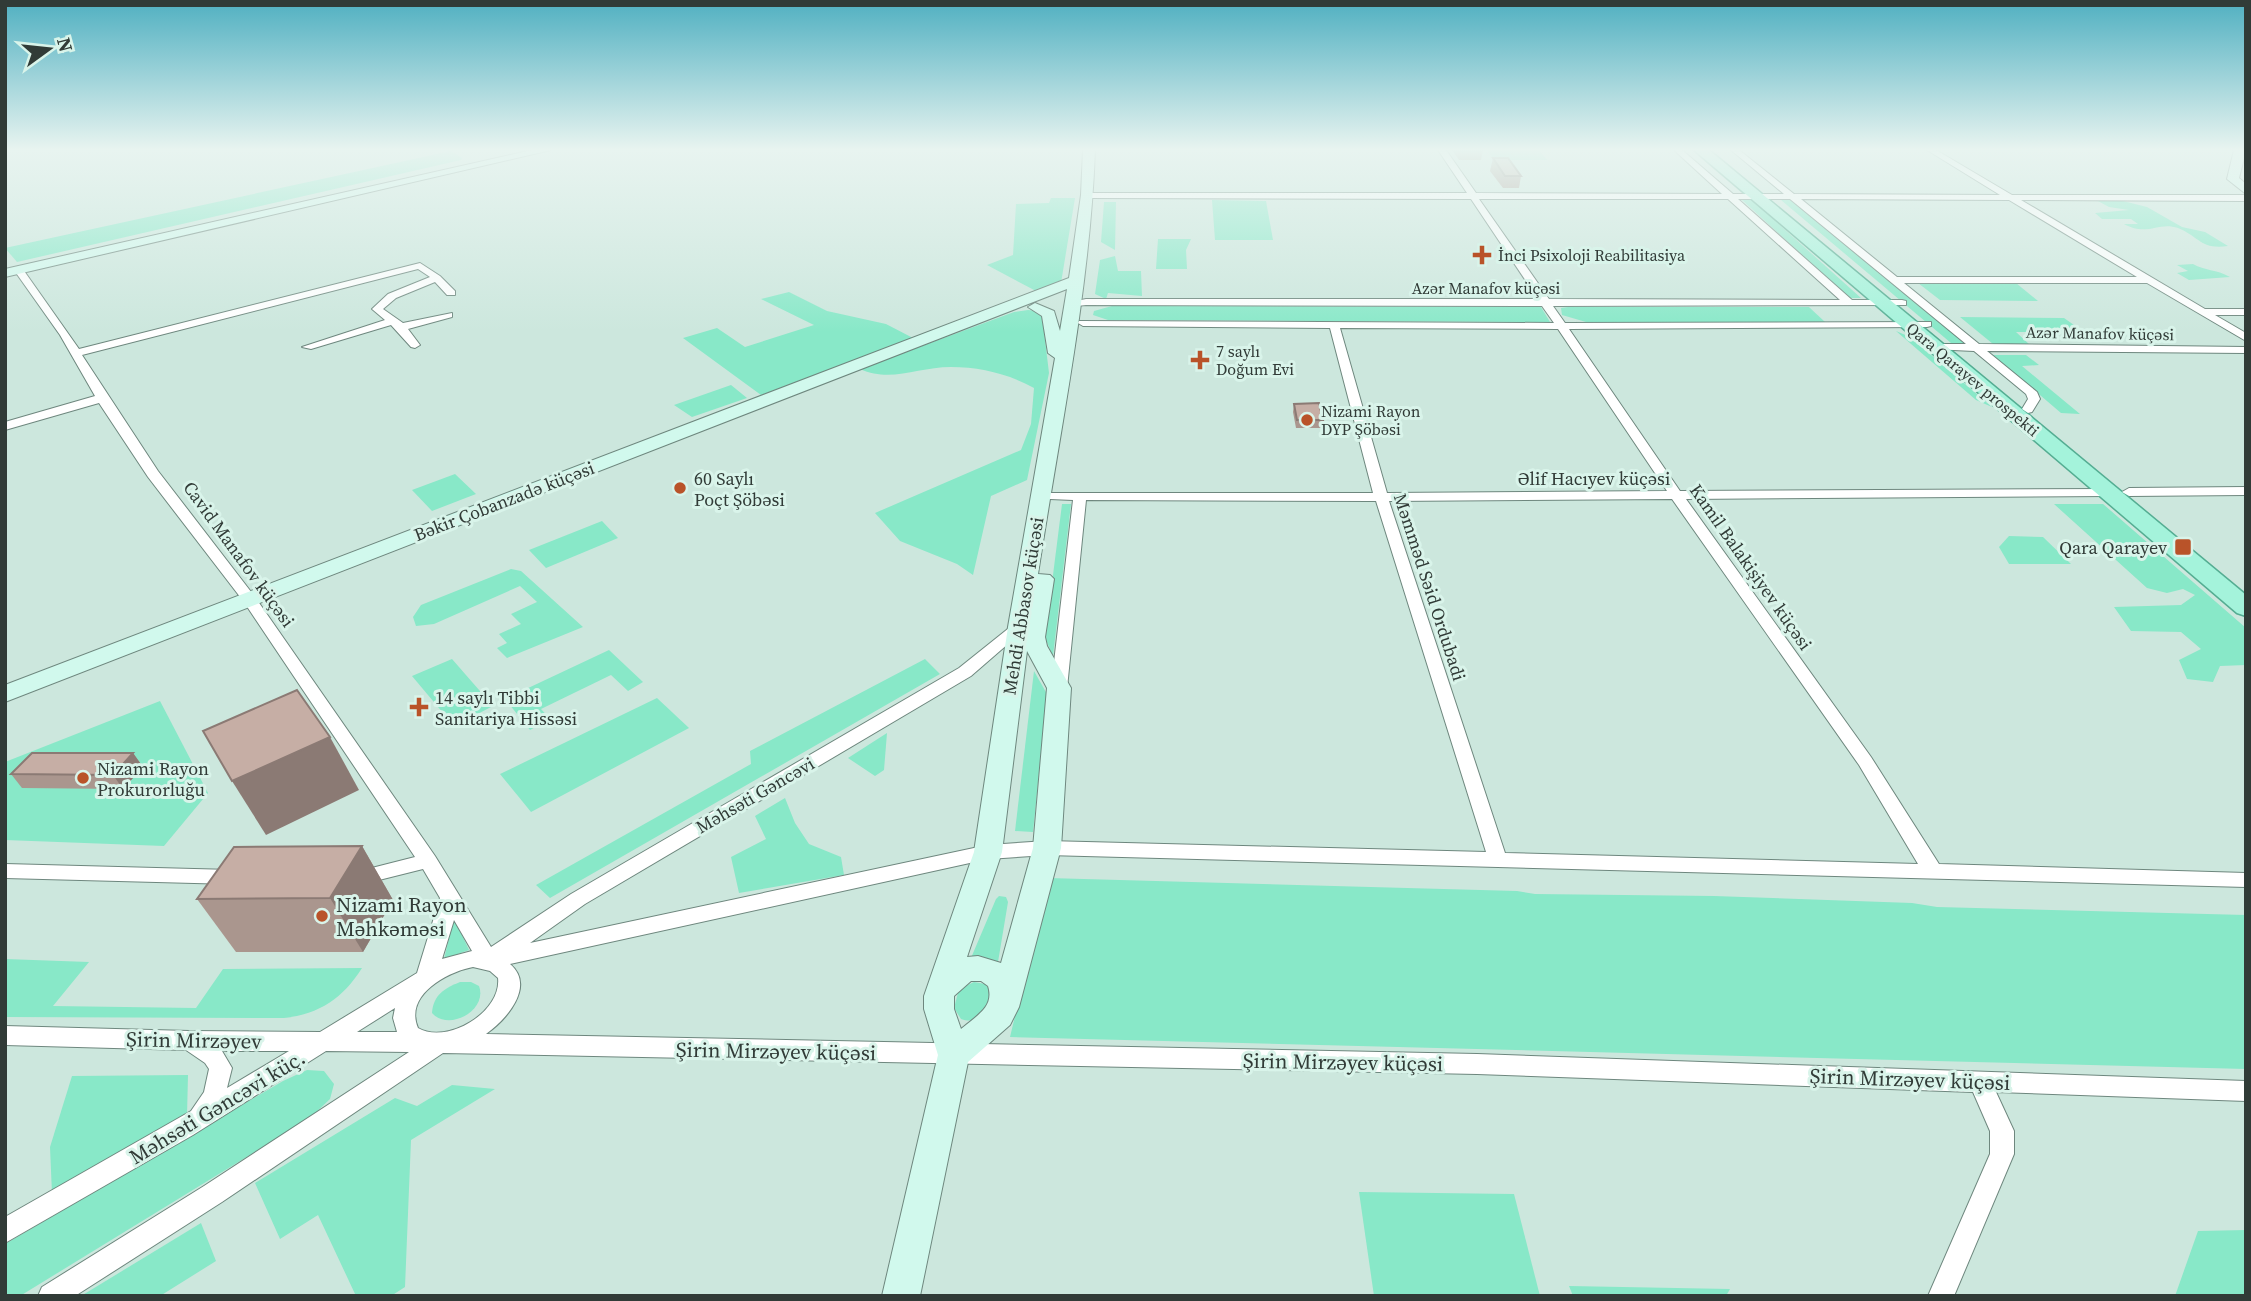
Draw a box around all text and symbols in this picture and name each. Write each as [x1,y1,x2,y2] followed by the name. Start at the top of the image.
[14,14,84,84] north arrow
[51,35,80,55] text: N
[1498,244,1686,266] place label: İnci Psixoloji Reabilitasiya
[1472,245,1492,265] marker: İnci Psixoloji Reabilitasiya
[1412,277,1560,299] street label: Azər Manafov küçəsi
[1902,317,2044,441] street label: Qara Qarayev prospekti
[2026,321,2175,345] street label: Azər Manafov küçəsi
[1216,340,1294,380] place label: 7 saylı Doğum Evi
[1190,350,1210,370] marker: 7 saylı Doğum Evi
[1321,400,1421,440] place label: Nizami Rayon DYP Şöbəsi
[1299,412,1315,428] marker: Nizami Rayon DYP Şöbəsi
[410,455,598,547] street label: Bəkir Çobanzadə küçəsi
[694,466,785,512] place label: 60 Saylı Poçt Şöbəsi
[1518,466,1670,491] street label: Əlif Hacıyev küçəsi
[178,476,300,632] street label: Cavid Manafov küçəsi
[1684,479,1818,655] street label: Kamil Balakişiyev küçəsi
[672,480,688,496] marker: 60 Saylı Poçt Şöbəsi
[1388,490,1472,684] street label: Məmməd Səid Ordubadi
[997,515,1049,697] street label: Mehdi Abbasov küçəsi
[2059,535,2167,560] place label: Qara Qarayev
[2173,537,2193,557] marker: Qara Qarayev
[435,685,577,731] place label: 14 saylı Tibbi Sanitariya Hissəsi
[409,697,429,717] marker: 14 saylı Tibbi Sanitariya Hissəsi
[691,751,819,839] street label: Məhsəti Gəncəvi
[97,756,209,802] place label: Nizami Rayon Prokurorluğu
[75,770,91,786] marker: Nizami Rayon Prokurorluğu
[336,890,467,943] place label: Nizami Rayon Məhkəməsi
[314,908,330,924] marker: Nizami Rayon Məhkəməsi
[126,1024,262,1056] street label: Şirin Mirzəyev
[676,1035,876,1067] street label: Şirin Mirzəyev küçəsi
[124,1043,310,1171] street label: Məhsəti Gəncəvi küç.
[1243,1046,1443,1078] street label: Şirin Mirzəyev küçəsi
[1809,1061,2011,1097] street label: Şirin Mirzəyev küçəsi

